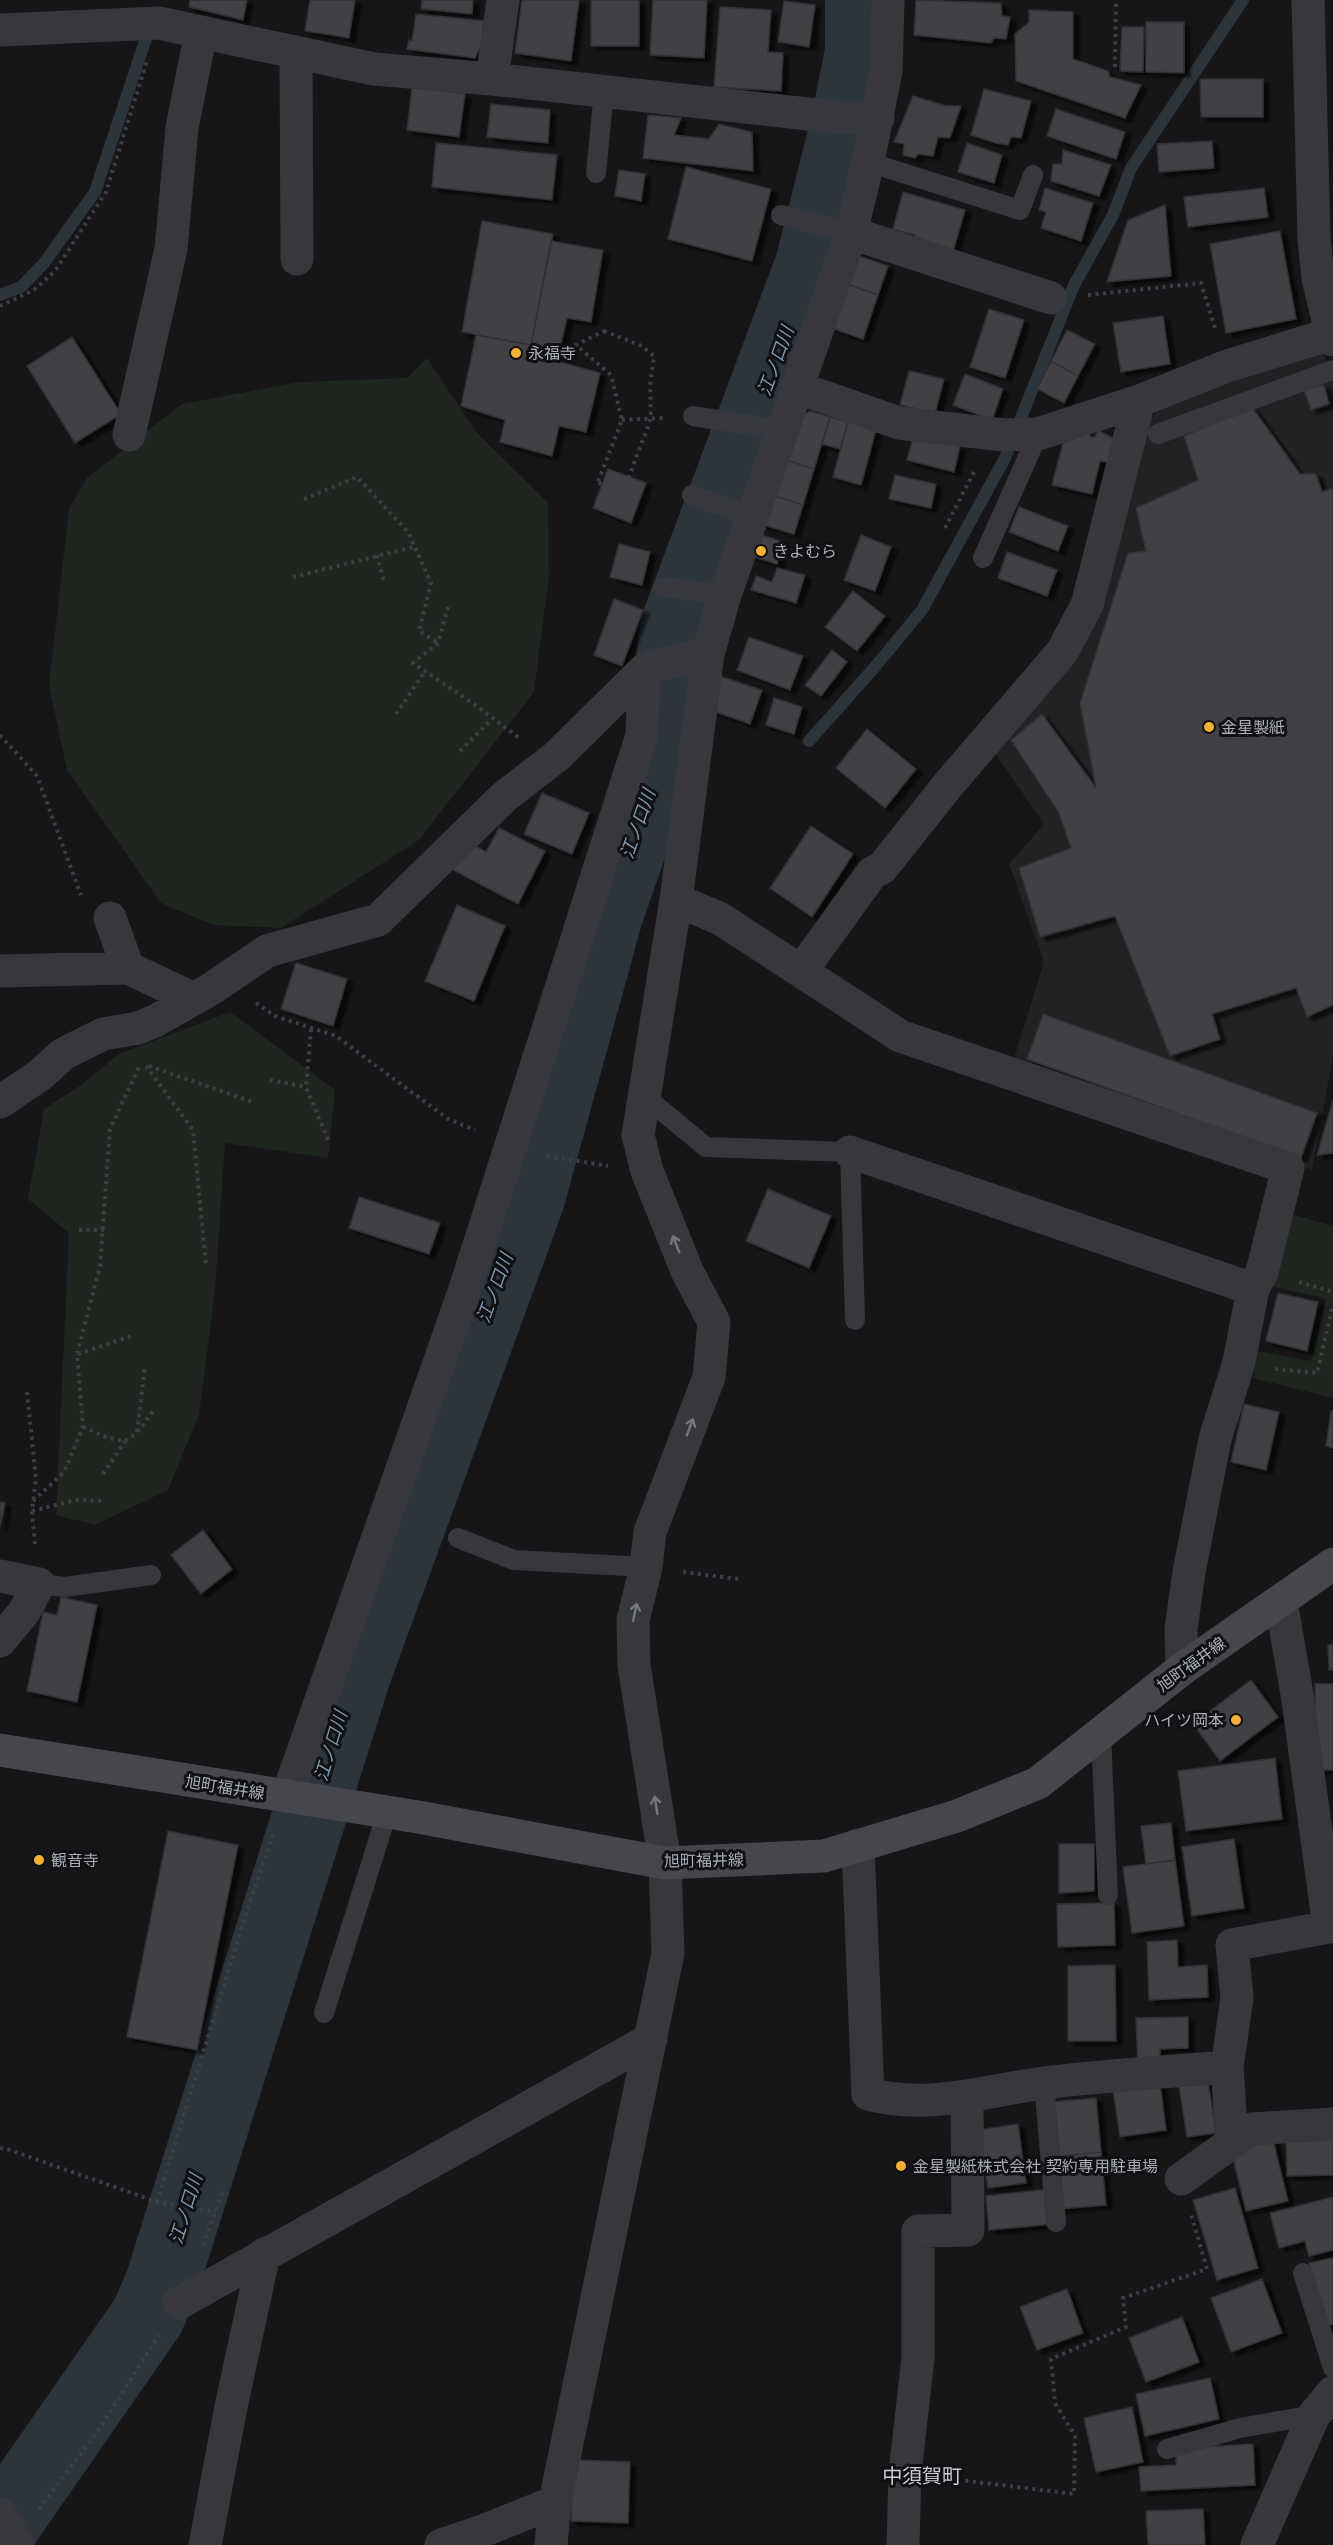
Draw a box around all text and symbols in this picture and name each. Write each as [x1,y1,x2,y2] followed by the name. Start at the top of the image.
[753,322,798,398] water label: 江ノ口川
[528,344,576,363] place label: 永福寺
[509,346,523,360] marker: 永福寺
[773,542,837,561] place label: きよむら
[754,544,768,558] marker: きよむら
[1221,718,1285,737] place label: 金星製紙
[1202,720,1216,734] marker: 金星製紙
[616,784,660,861] water label: 江ノ口川
[670,1235,681,1254] one-way arrow
[472,1249,517,1325] water label: 江ノ口川
[686,1418,697,1436] one-way arrow
[630,1603,641,1623] one-way arrow
[1153,1633,1229,1696] street label: 旭町福井線
[310,1706,352,1783] water label: 江ノ口川
[1144,1711,1224,1730] place label: ハイツ岡本
[1229,1713,1243,1727] marker: ハイツ岡本
[184,1772,266,1803] street label: 旭町福井線
[650,1796,661,1816] one-way arrow
[664,1850,744,1871] street label: 旭町福井線
[51,1851,99,1870] place label: 観音寺
[32,1853,46,1867] marker: 観音寺
[913,2157,1158,2176] place label: 金星製紙株式会社 契約専用駐車場
[894,2159,908,2173] marker: 金星製紙株式会社 契約専用駐車場
[165,2169,207,2246] water label: 江ノ口川
[882,2464,962,2488] district label: 中須賀町

